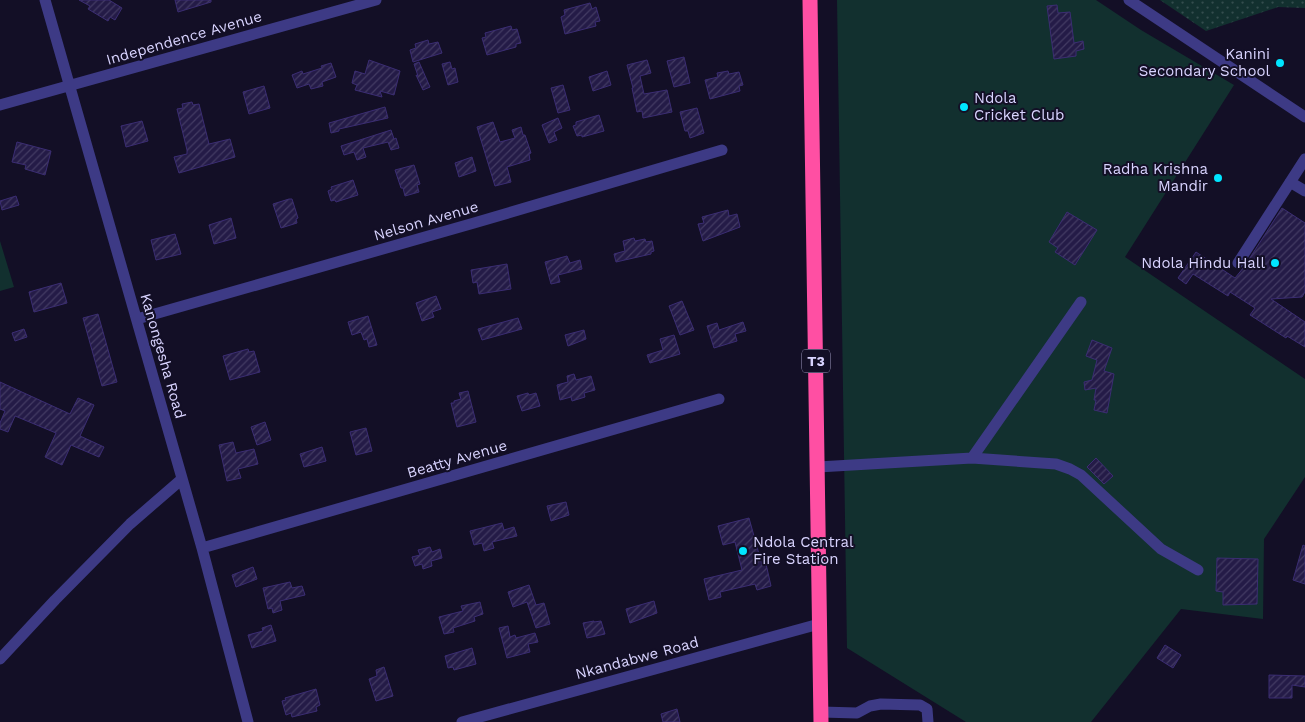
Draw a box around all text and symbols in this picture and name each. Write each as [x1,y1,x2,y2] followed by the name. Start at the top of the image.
[104,7,264,69] street label: Independence Avenue
[1139,45,1270,80] place label: Kanini Secondary School
[1274,57,1286,69] marker: Kanini Secondary School
[974,89,1064,124] place label: Ndola Cricket Club
[958,101,970,113] marker: Ndola Cricket Club
[1103,160,1208,195] place label: Radha Krishna Mandir
[1212,172,1224,184] marker: Radha Krishna Mandir
[372,197,480,245] street label: Nelson Avenue
[1141,254,1265,272] place label: Ndola Hindu Hall
[1269,257,1281,269] marker: Ndola Hindu Hall
[137,291,189,421] street label: Kanongesha Road
[802,350,830,372] road number: T3
[405,436,509,482] street label: Beatty Avenue
[753,533,854,568] place label: Ndola Central Fire Station
[737,545,749,557] marker: Ndola Central Fire Station
[573,633,701,683] street label: Nkandabwe Road

